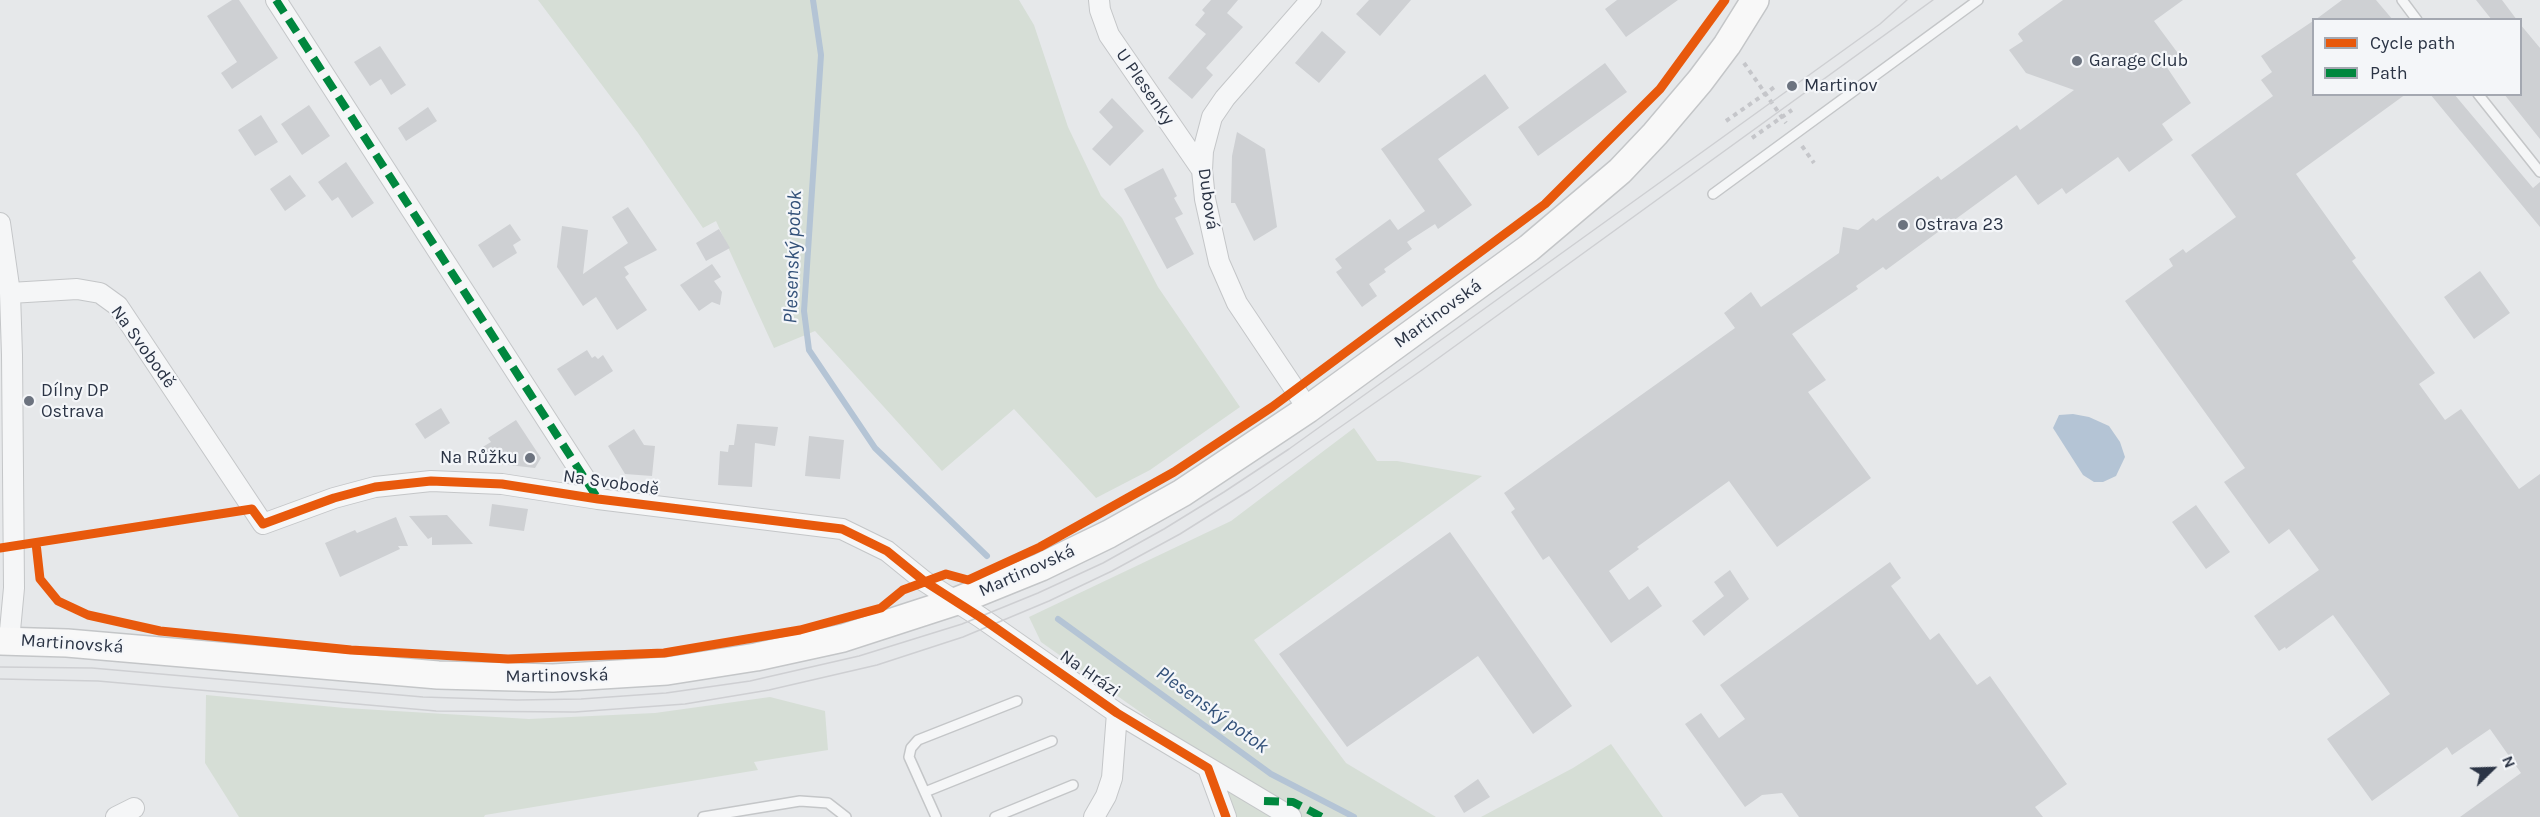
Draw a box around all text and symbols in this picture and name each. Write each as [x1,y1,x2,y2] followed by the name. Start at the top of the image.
[2312,18,2522,96] legend
[2370,32,2455,54] text: Cycle path
[1111,45,1179,129] street label: U Plesenky
[2089,50,2188,72] place label: Garage Club
[2070,54,2084,68] marker: Garage Club
[2370,62,2408,84] text: Path
[1804,75,1878,97] place label: Martinov
[1785,79,1799,93] marker: Martinov
[1193,167,1223,231] street label: Dubová
[779,190,807,324] water label: Plesenský potok
[1915,214,2004,236] place label: Ostrava 23
[1896,218,1910,232] marker: Ostrava 23
[1390,275,1486,353] street label: Martinovská
[106,302,180,392] street label: Na Svobodě
[41,380,109,422] place label: Dílny DP Ostrava
[22,394,36,408] marker: Dílny DP Ostrava
[440,447,518,469] place label: Na Růžku
[523,451,537,465] marker: Na Růžku
[562,466,660,500] street label: Na Svobodě
[976,540,1078,602] street label: Martinovská
[20,630,124,658] street label: Martinovská
[1056,645,1124,703] street label: Na Hrázi
[1151,661,1273,759] water label: Plesenský potok
[505,664,609,688] street label: Martinovská
[2462,739,2522,799] north arrow
[2498,753,2520,771] text: N

